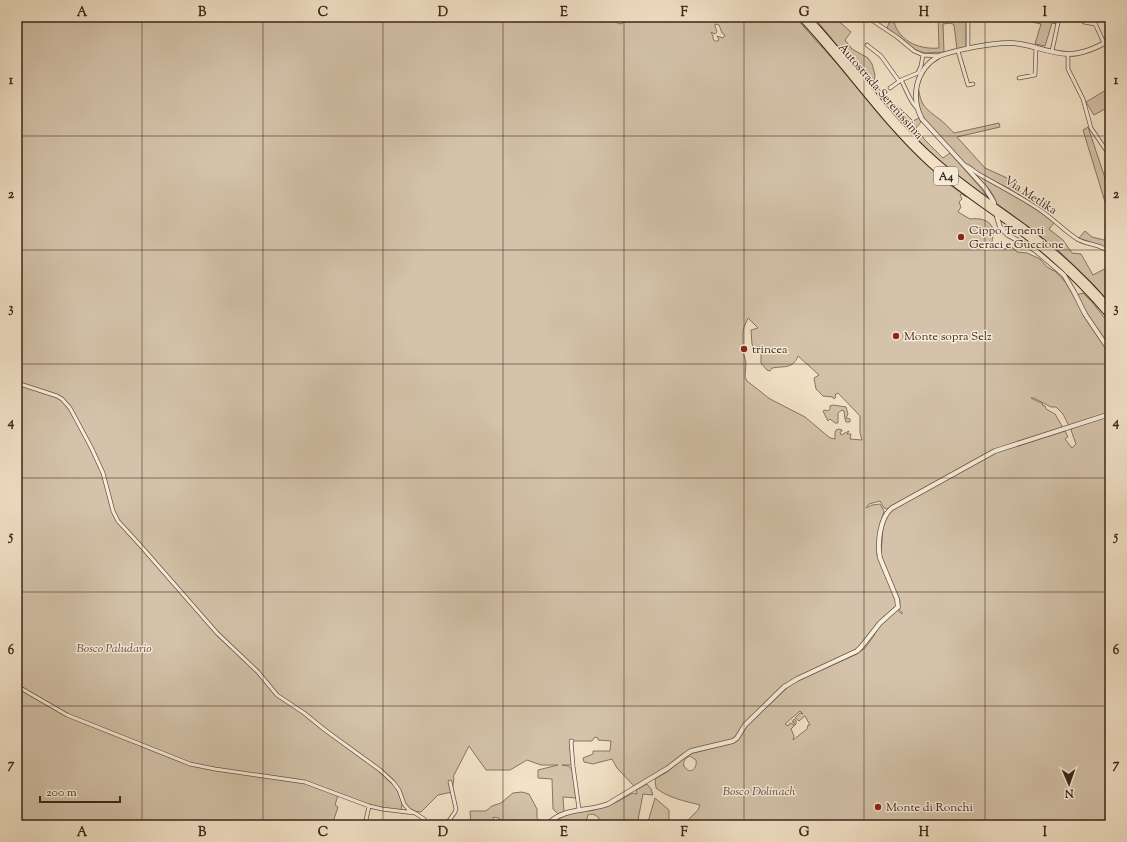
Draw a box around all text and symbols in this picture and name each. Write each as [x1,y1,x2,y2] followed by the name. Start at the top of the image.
[77,4,88,22] text: A
[198,4,207,22] text: B
[318,4,328,22] text: C
[438,4,448,22] text: D
[560,4,568,22] text: E
[680,4,688,22] text: F
[799,4,810,22] text: G
[919,4,930,22] text: H
[1043,4,1048,22] text: I
[833,40,927,144] street label: Autostrada Serenissima
[9,72,14,90] text: 1
[1114,72,1119,90] text: 1
[934,167,958,185] road number: A4
[1000,172,1061,220] street label: Via Metlika
[8,186,15,204] text: 2
[1113,186,1120,204] text: 2
[969,222,1064,254] place label: Cippo Tenenti Geraci e Guccione
[956,232,966,242] marker: Cippo Tenenti Geraci e Guccione
[8,300,14,318] text: 3
[1113,300,1119,318] text: 3
[904,328,992,346] place label: Monte sopra Selz
[891,331,901,341] marker: Monte sopra Selz
[752,341,788,359] place label: trincea
[739,344,749,354] marker: trincea
[7,414,15,432] text: 4
[1112,414,1120,432] text: 4
[8,528,14,546] text: 5
[1113,528,1119,546] text: 5
[76,640,152,658] park label: Bosco Paludario
[8,642,15,660] text: 6
[1113,642,1120,660] text: 6
[8,756,15,774] text: 7
[1113,756,1120,774] text: 7
[1049,764,1089,804] north arrow
[40,778,120,804] scale bar
[723,783,795,801] park label: Bosco Dolinach
[46,784,77,802] text: 200 m
[1064,785,1075,801] text: N
[886,799,974,817] place label: Monte di Ronchi
[873,802,883,812] marker: Monte di Ronchi
[77,824,88,842] text: A
[198,824,207,842] text: B
[318,824,328,842] text: C
[438,824,448,842] text: D
[560,824,568,842] text: E
[680,824,688,842] text: F
[799,824,810,842] text: G
[919,824,930,842] text: H
[1043,824,1048,842] text: I

